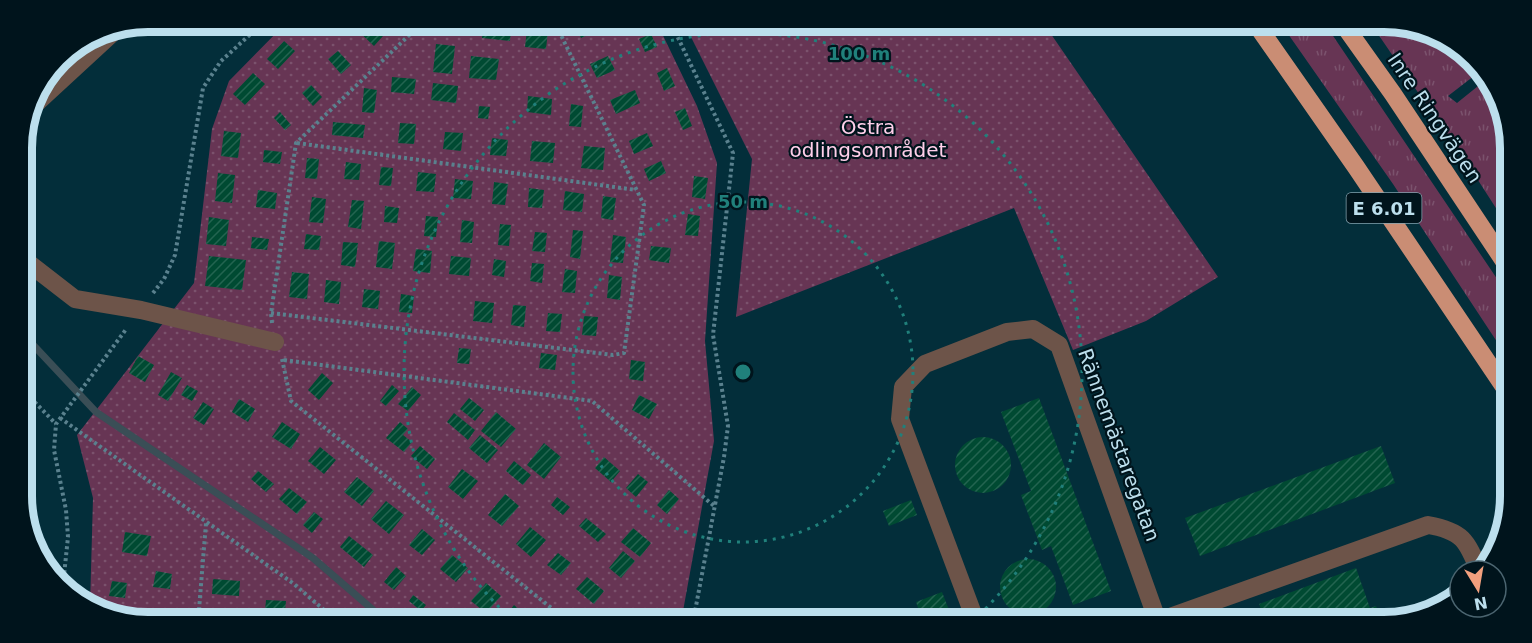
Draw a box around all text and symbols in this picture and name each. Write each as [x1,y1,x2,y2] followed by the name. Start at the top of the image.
[828,43,890,64] text: 100 m
[1383,48,1487,188] street label: Inre Ringvägen
[790,115,947,162] park label: Östra odlingsområdet
[718,191,768,212] text: 50 m
[1346,193,1422,223] road number: E 6.01
[1073,345,1165,545] street label: Rännemästaregatan
[733,362,753,382] centre of rings
[1448,559,1508,619] north arrow
[1472,593,1489,614] text: N

